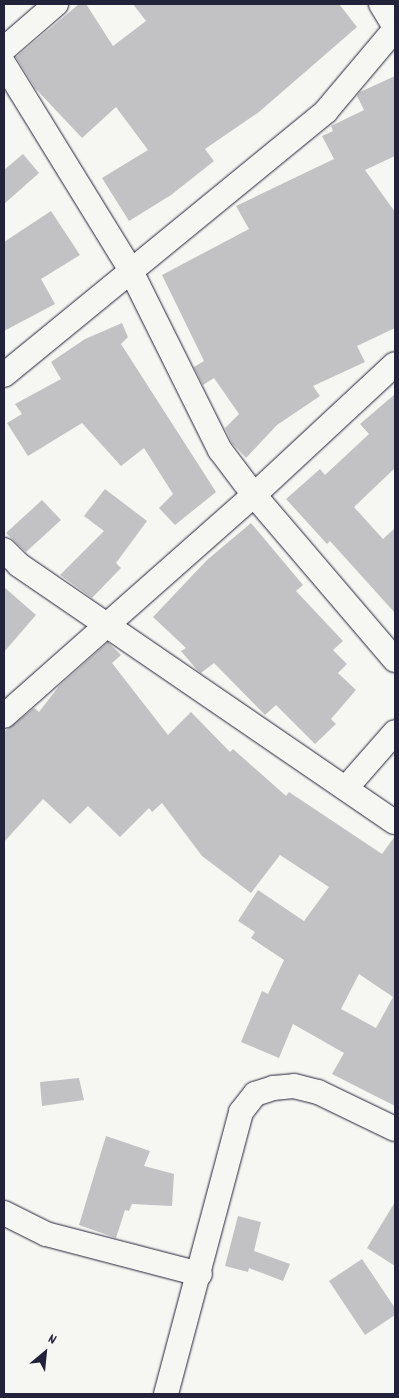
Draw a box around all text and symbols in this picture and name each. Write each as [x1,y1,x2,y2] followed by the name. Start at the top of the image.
[20,1328,70,1378] north arrow
[44,1329,60,1350] text: N

